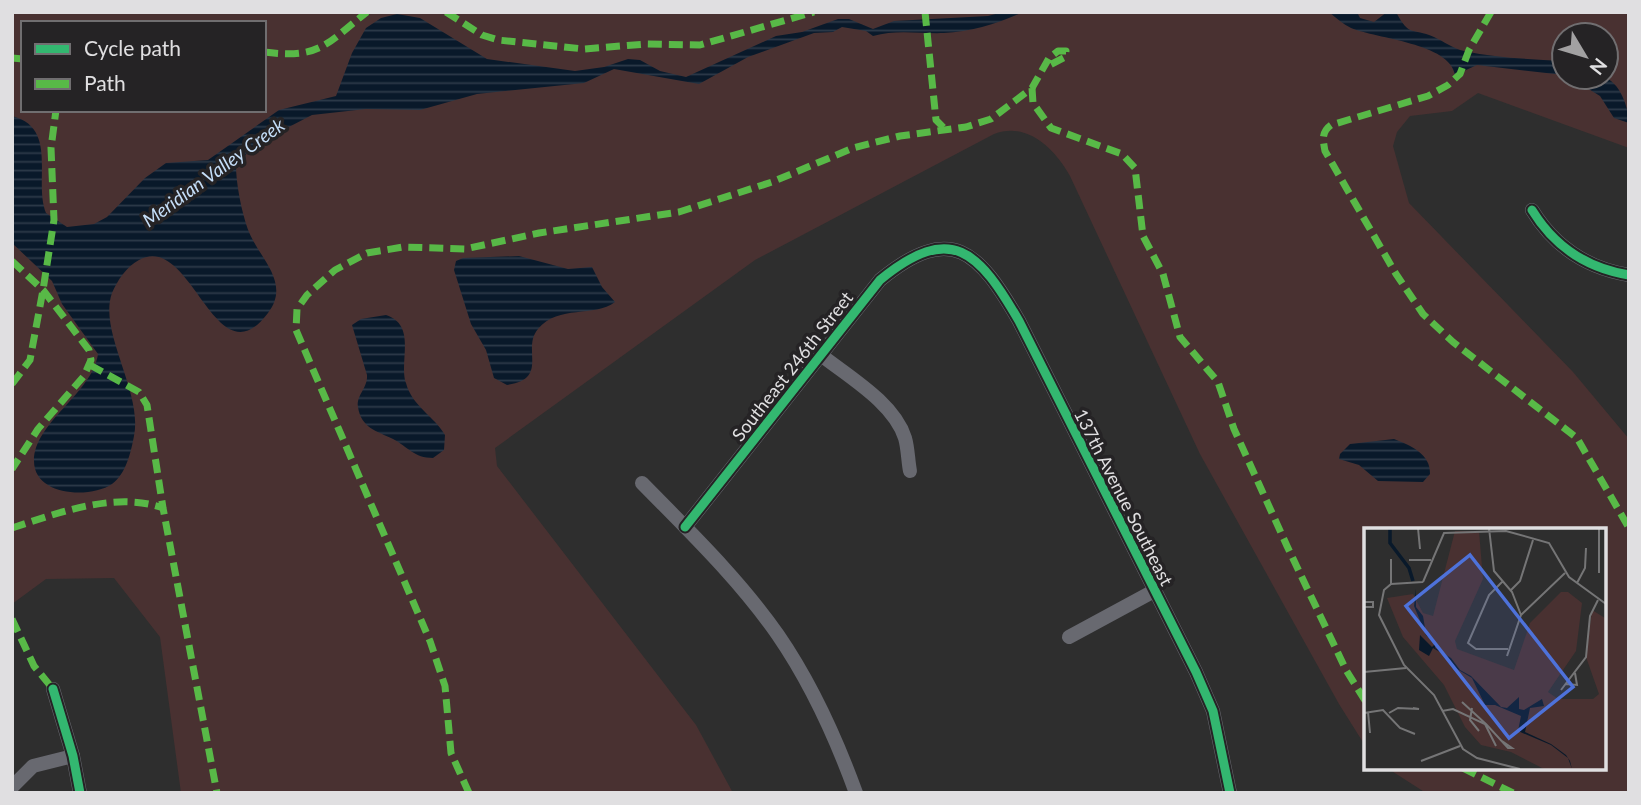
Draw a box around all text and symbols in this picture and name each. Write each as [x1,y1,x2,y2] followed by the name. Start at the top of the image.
[21,21,266,112] legend
[1550,21,1620,91] north arrow
[84,35,181,60] text: Cycle path
[1585,54,1612,80] text: N
[84,70,126,95] text: Path
[137,112,289,231] water label: Meridian Valley Creek
[727,286,858,445] street label: Southeast 246th Street
[1070,405,1178,589] street label: 137th Avenue Southeast
[1364,528,1606,770] inset map

